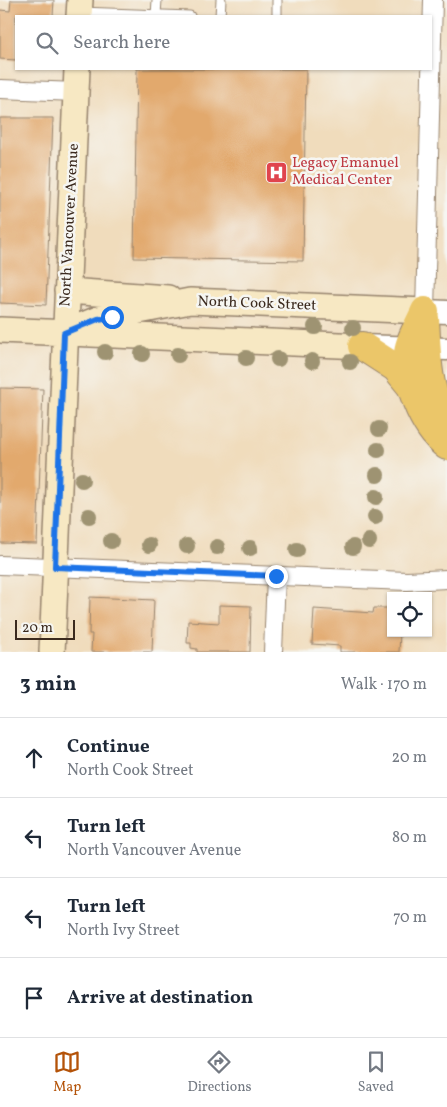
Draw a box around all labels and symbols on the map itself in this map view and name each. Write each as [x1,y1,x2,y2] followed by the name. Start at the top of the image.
[55,143,85,307] street label: North Vancouver Avenue
[292,153,399,191] place label: Legacy Emanuel Medical Center
[264,160,288,184] hospital icon: Legacy Emanuel Medical Center
[197,291,317,317] street label: North Cook Street
[101,306,124,329] route start
[265,565,288,588] route end
[15,617,75,640] scale bar

